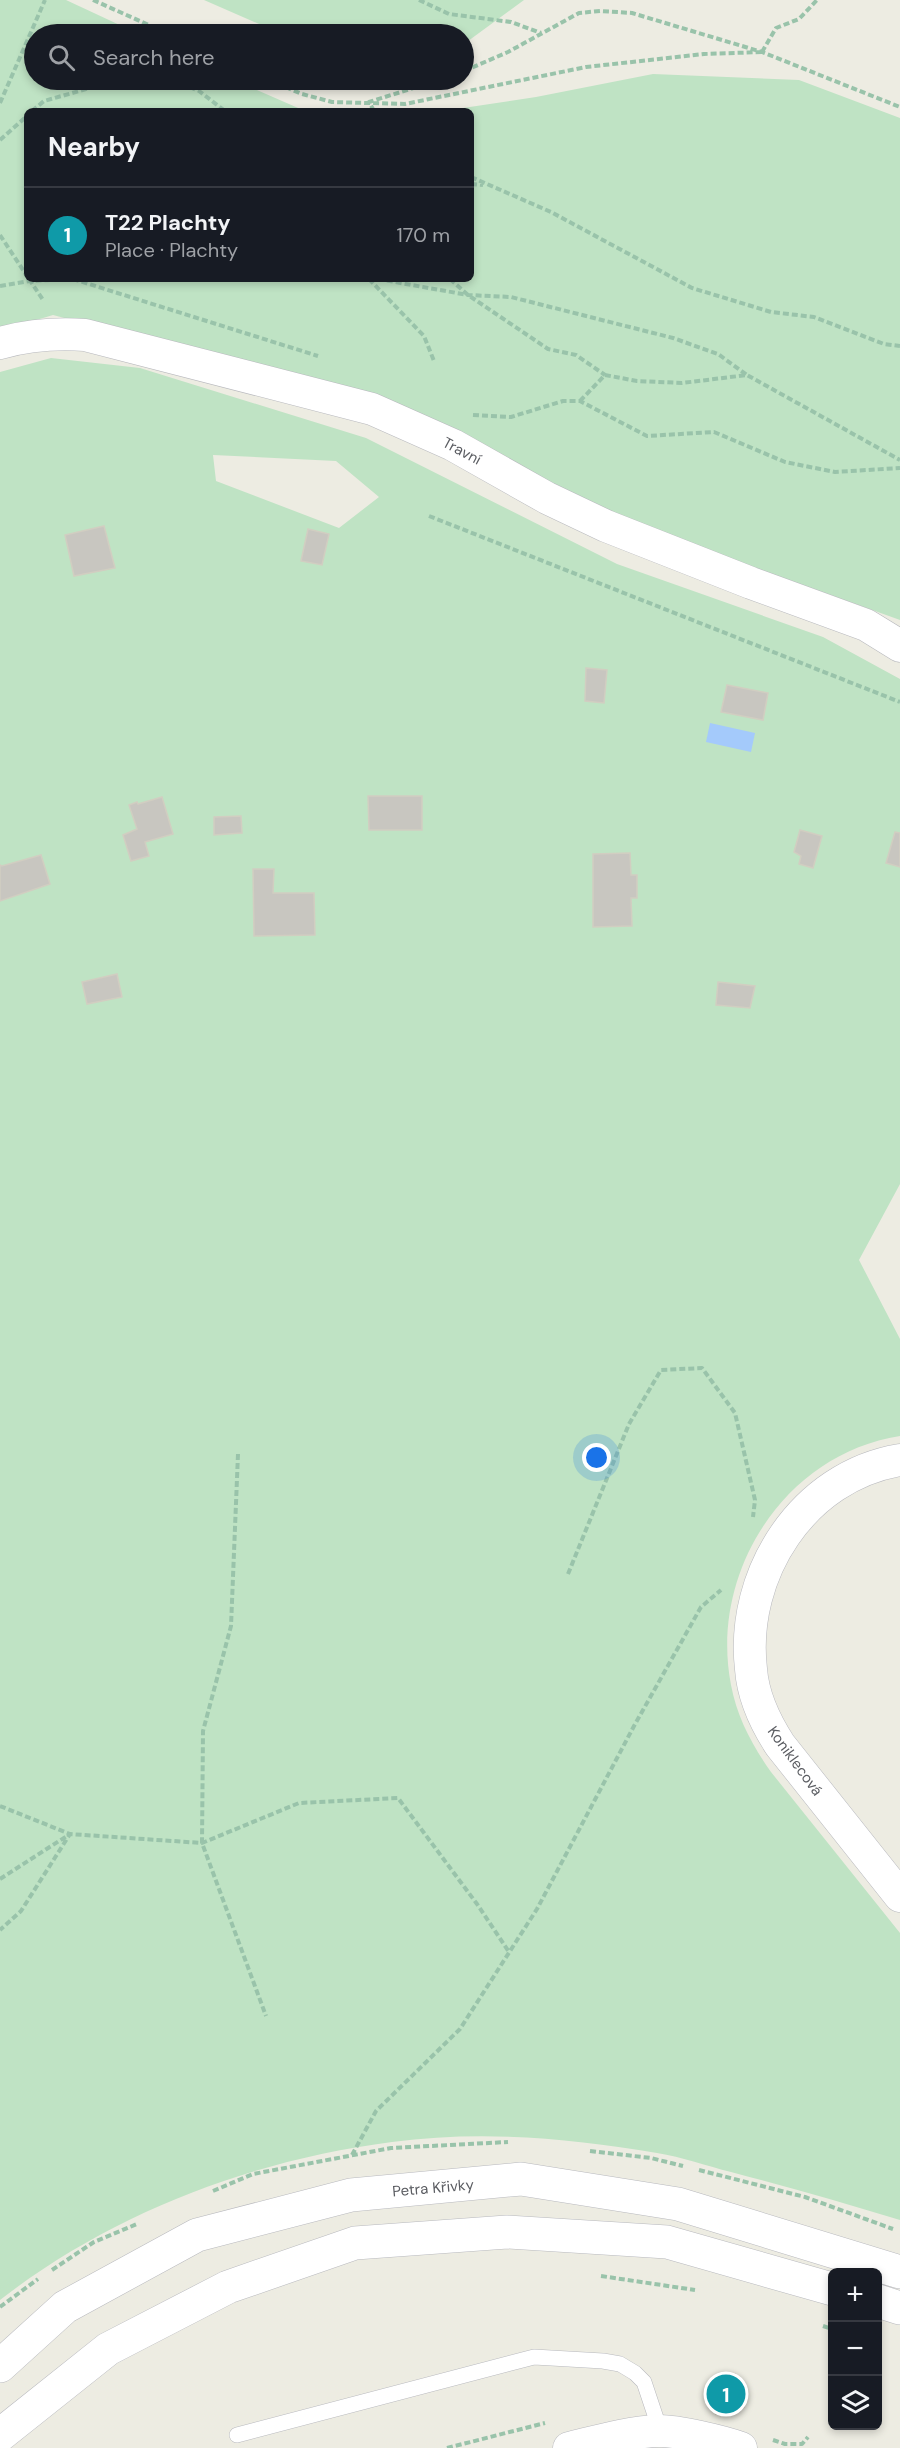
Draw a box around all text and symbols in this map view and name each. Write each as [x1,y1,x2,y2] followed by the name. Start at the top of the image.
[24,24,474,90] search box
[45,41,78,74] icon: search
[93,43,214,72] text: Search here
[48,130,140,164] text: Nearby
[105,208,231,237] text: T22 Plachty
[64,222,71,248] text: 1
[397,222,450,248] text: 170 m
[105,237,238,263] text: Place · Plachty
[439,433,485,470] street label: Travní
[582,1443,611,1472] your location
[763,1722,827,1800] street label: Koniklecová
[391,2174,475,2202] street label: Petra Křivky
[828,2268,882,2430] map controls
[828,2268,882,2322] button: +
[828,2322,882,2376] button: −
[706,2372,746,2416] pin: 1
[828,2376,882,2430] button: layers

